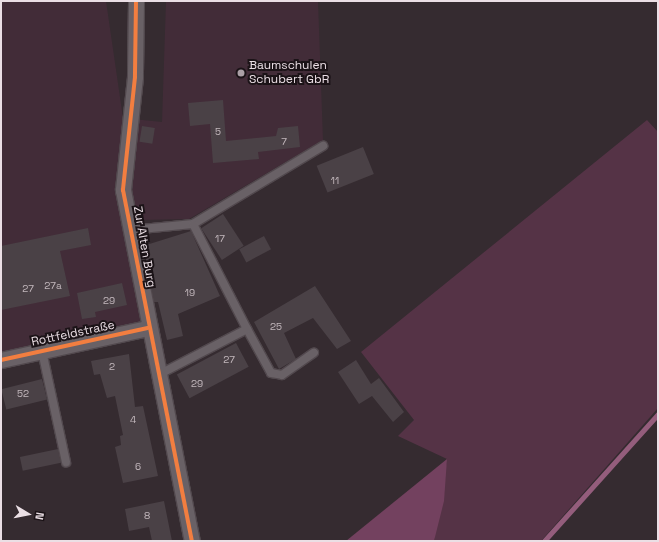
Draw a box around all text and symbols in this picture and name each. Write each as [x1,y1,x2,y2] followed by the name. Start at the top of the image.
[249,59,329,87] place label: Baumschulen Schubert GbR
[236,68,246,78] marker: Baumschulen Schubert GbR
[215,126,221,138] house number: 5
[281,136,287,148] house number: 7
[331,175,339,187] house number: 11
[130,205,158,289] street label: Zur Alten Burg
[215,233,225,245] house number: 17
[44,280,62,292] house number: 27a
[22,283,34,295] house number: 27
[185,287,195,299] house number: 19
[103,295,115,307] house number: 29
[30,318,116,350] street label: Rottfeldstraße
[270,321,282,333] house number: 25
[223,354,235,366] house number: 27
[109,361,115,373] house number: 2
[191,378,203,390] house number: 29
[17,388,29,400] house number: 52
[130,414,136,426] house number: 4
[135,461,141,473] house number: 6
[8,494,48,534] north arrow
[144,510,150,522] house number: 8
[32,511,47,521] text: N

